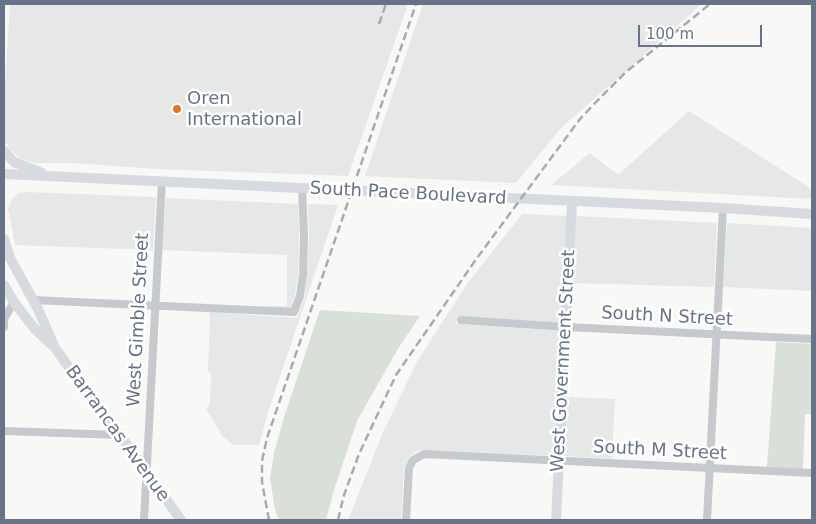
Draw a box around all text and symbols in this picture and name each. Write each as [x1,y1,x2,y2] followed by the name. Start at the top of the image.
[641,15,765,47] scale bar
[646,25,694,43] text: 100 m
[187,88,302,130] place label: Oren International
[171,103,183,115] marker: Oren International
[309,178,507,210] street label: South Pace Boulevard
[124,232,154,408] street label: West Gimble Street
[547,249,581,473] street label: West Government Street
[601,303,733,331] street label: South N Street
[60,362,174,506] street label: Barrancas Avenue
[593,437,727,465] street label: South M Street

